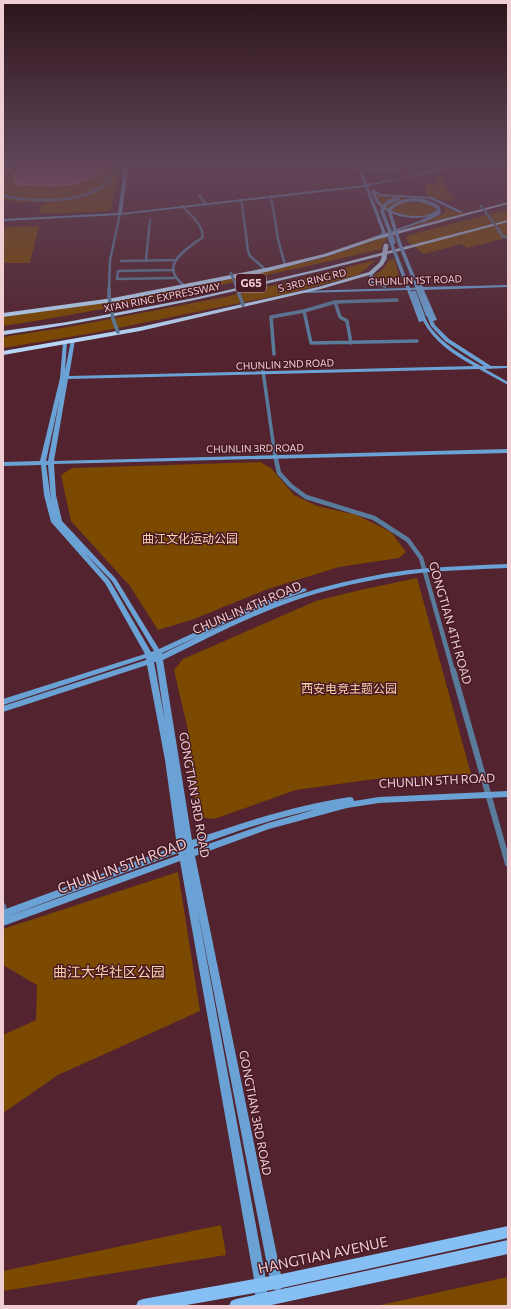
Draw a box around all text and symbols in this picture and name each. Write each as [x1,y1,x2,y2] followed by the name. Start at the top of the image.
[277,266,347,294] street label: S 3RD RING RD
[368,272,462,288] street label: CHUNLIN 1ST ROAD
[236,274,266,292] road number: G65
[103,280,222,314] street label: XI'AN RING EXPRESSWAY
[236,356,334,372] street label: CHUNLIN 2ND ROAD
[206,441,304,455] street label: CHUNLIN 3RD ROAD
[142,531,238,545] park label: 曲江文化运动公园
[427,560,475,686] street label: GONGTIAN 4TH ROAD
[190,578,303,636] street label: CHUNLIN 4TH ROAD
[301,681,397,695] park label: 西安电竞主题公园
[177,731,213,859] street label: GONGTIAN 3RD ROAD
[378,770,496,790] street label: CHUNLIN 5TH ROAD
[55,834,189,897] street label: CHUNLIN 5TH ROAD
[53,963,165,980] park label: 曲江大华社区公园
[237,1049,275,1177] street label: GONGTIAN 3RD ROAD
[256,1232,389,1277] street label: HANGTIAN AVENUE

